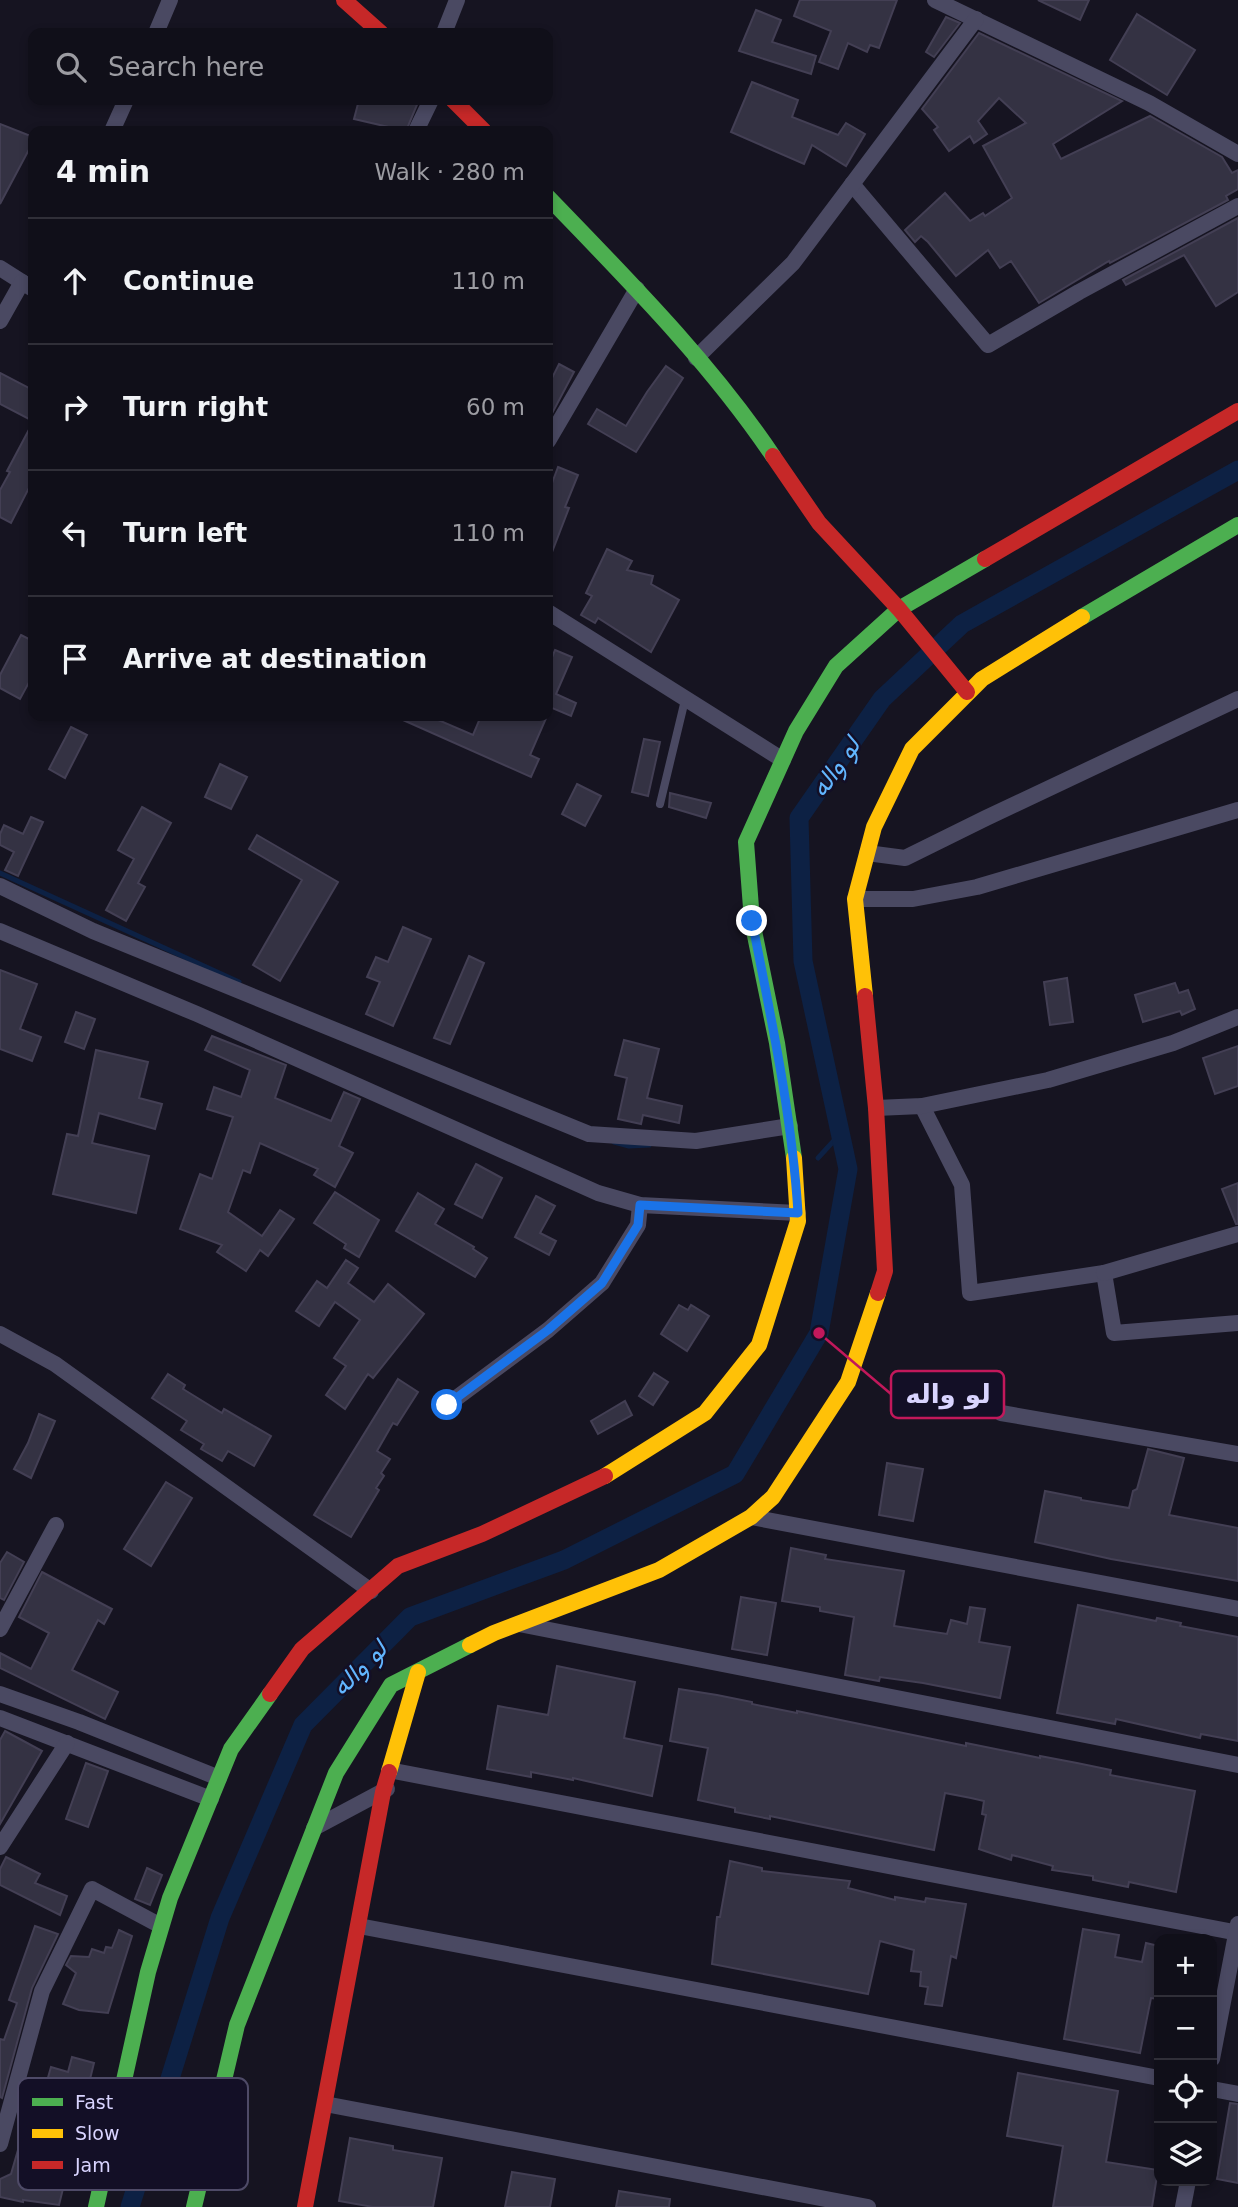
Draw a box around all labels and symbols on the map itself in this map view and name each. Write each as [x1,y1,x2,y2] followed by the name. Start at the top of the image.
[804,729,868,803] water label: لو واله
[736,905,767,936] route end
[891,1371,1004,1418] callout: لو واله
[905,1379,991,1410] text: لو واله
[431,1389,462,1420] route start
[325,1632,395,1703] water label: لو واله
[18,2078,248,2190] legend
[75,2091,113,2113] text: Fast
[75,2122,120,2144] text: Slow
[74,2154,111,2176] text: Jam

